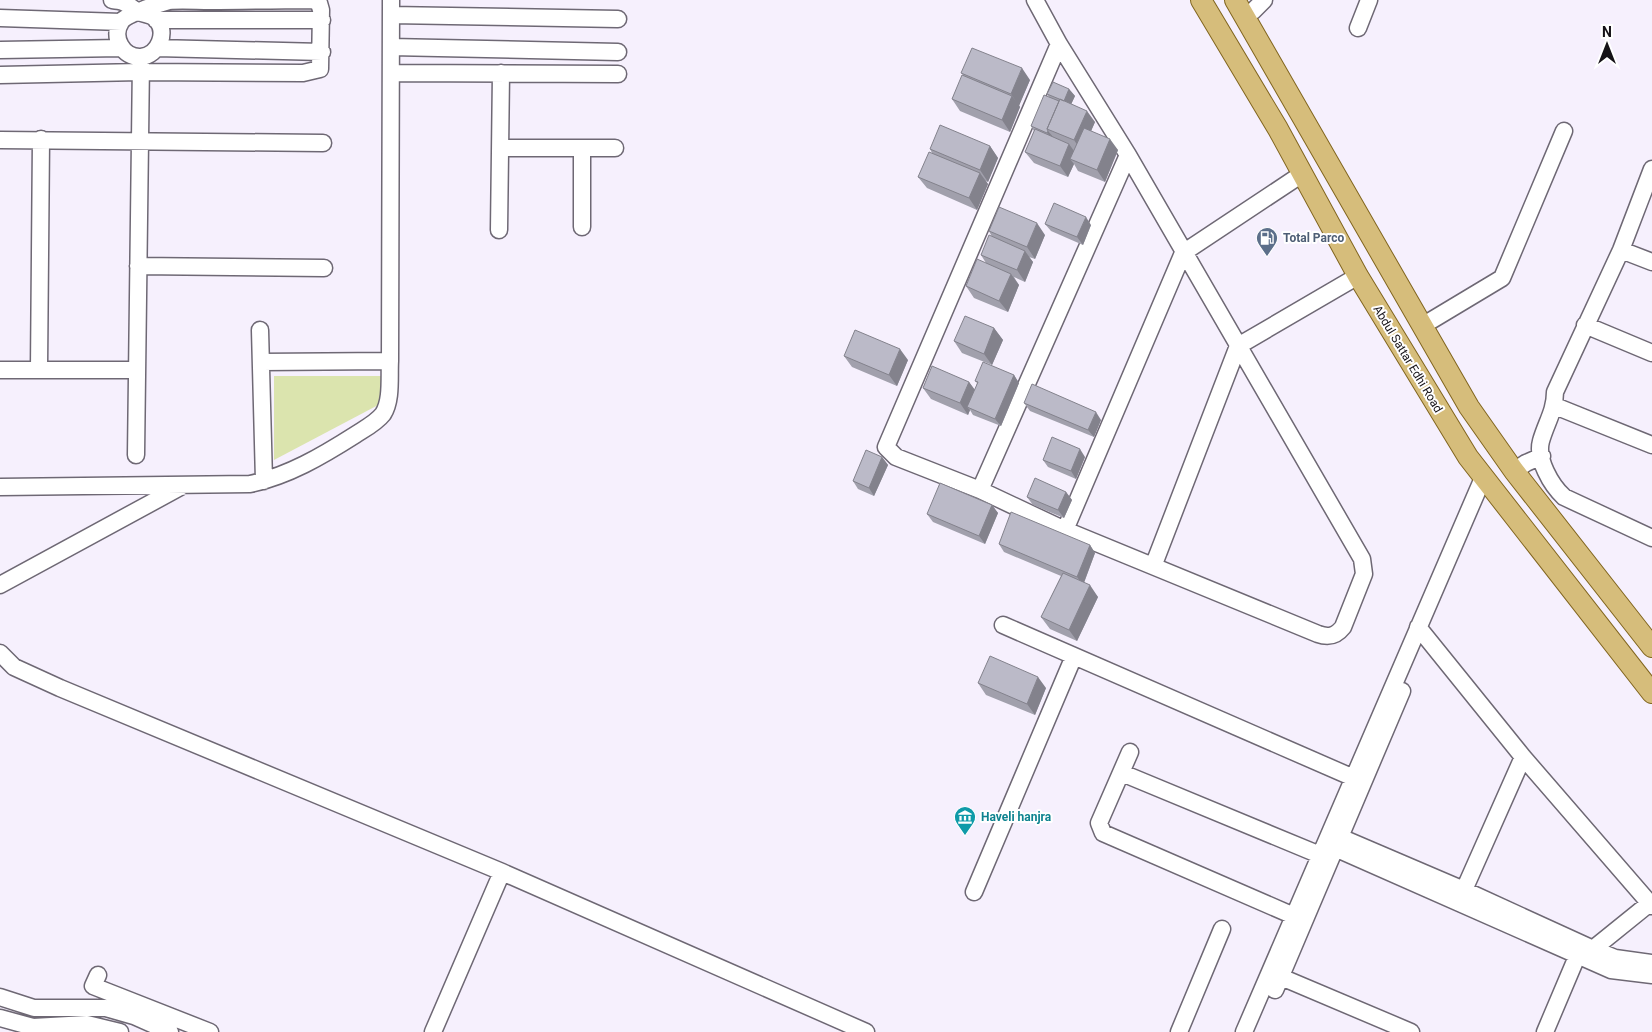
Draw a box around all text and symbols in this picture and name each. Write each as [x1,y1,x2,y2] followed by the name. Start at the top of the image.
[1582,20,1632,70] north arrow
[1602,24,1612,40] text: N
[1255,226,1279,257] fuel station icon: Total Parco
[1283,231,1344,245] place label: Total Parco
[1370,303,1446,415] street label: Abdul Sattar Edhi Road
[953,805,977,836] museum icon: Haveli hanjra
[981,810,1052,824] place label: Haveli hanjra

